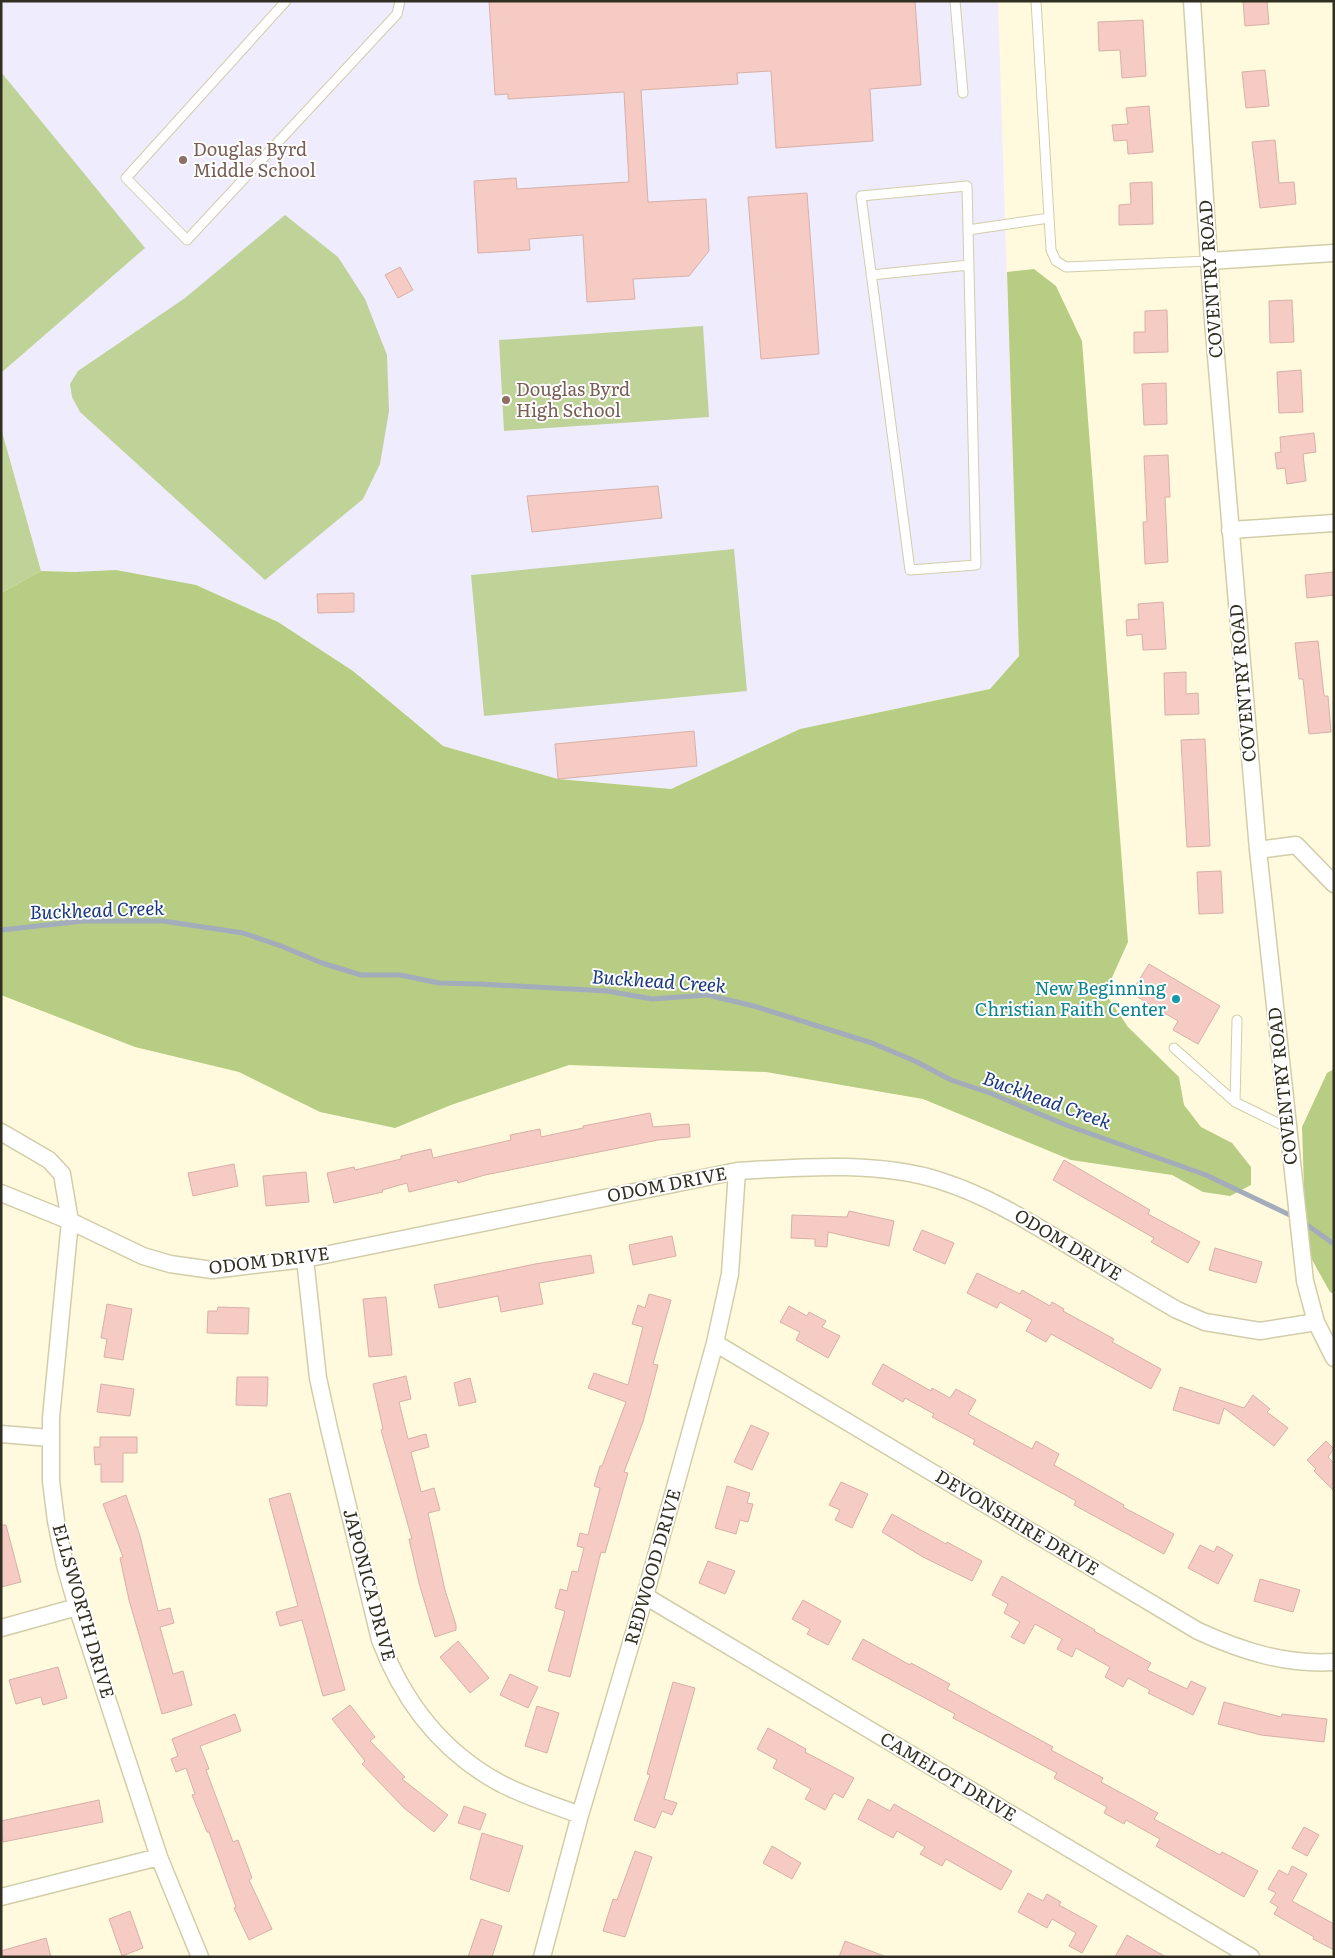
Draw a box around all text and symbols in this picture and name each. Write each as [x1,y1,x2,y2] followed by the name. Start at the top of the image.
[193,135,316,183] place label: Douglas Byrd Middle School
[177,154,189,166] marker: Douglas Byrd Middle School
[1191,199,1229,359] street label: COVENTRY ROAD
[516,375,630,423] place label: Douglas Byrd High School
[500,394,512,406] marker: Douglas Byrd High School
[1221,603,1262,763] street label: COVENTRY ROAD
[29,893,165,925] water label: Buckhead Creek
[591,961,728,999] water label: Buckhead Creek
[975,974,1167,1022] place label: New Beginning Christian Faith Center
[1170,993,1182,1005] marker: New Beginning Christian Faith Center
[1260,1006,1303,1166] street label: COVENTRY ROAD
[979,1063,1116,1135] water label: Buckhead Creek
[605,1159,729,1208] street label: ODOM DRIVE
[1010,1201,1128,1287] street label: ODOM DRIVE
[207,1239,331,1280] street label: ODOM DRIVE
[931,1462,1105,1581] street label: DEVONSHIRE DRIVE
[616,1486,687,1648] street label: REDWOOD DRIVE
[337,1505,404,1664] street label: JAPONICA DRIVE
[47,1520,122,1701] street label: ELLSWORTH DRIVE
[875,1724,1022,1827] street label: CAMELOT DRIVE

